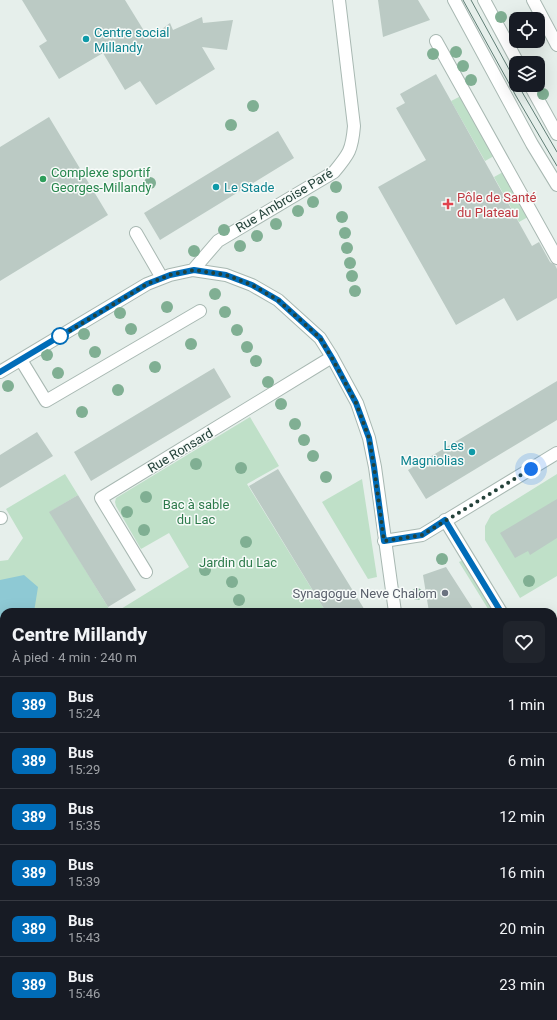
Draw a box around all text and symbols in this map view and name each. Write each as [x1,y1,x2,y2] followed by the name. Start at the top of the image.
[509,12,545,92] map controls
[509,12,545,48] button: locate
[94,25,170,55] place label: Centre social Millandy
[81,34,91,44] marker: Centre social Millandy
[509,56,545,92] button: layers
[51,165,152,195] place label: Complexe sportif Georges-Millandy
[233,165,336,235] street label: Rue Ambroise Paré
[38,174,48,184] marker: Complexe sportif Georges-Millandy
[224,180,274,195] place label: Le Stade
[211,182,221,192] marker: Le Stade
[457,190,536,220] place label: Pôle de Santé du Plateau
[442,198,454,210] marker: Pôle de Santé du Plateau
[51,327,69,345] unlabelled marker
[145,425,216,476] street label: Rue Ronsard
[400,438,464,468] place label: Les Magniolias
[467,447,477,457] marker: Les Magniolias
[521,459,541,479] your location
[163,497,229,527] park label: Bac à sable du Lac
[199,555,277,570] park label: Jardin du Lac
[292,586,437,601] place label: Synagogue Neve Chalom
[440,588,450,598] marker: Synagogue Neve Chalom
[503,621,545,663] button: heart
[12,623,147,646] text: Centre Millandy
[12,650,137,665] text: À pied · 4 min · 240 m
[68,688,94,706] text: Bus
[508,696,545,714] text: 1 min
[22,697,46,713] text: 389
[68,706,100,721] text: 15:24
[68,744,94,762] text: Bus
[508,752,545,770] text: 6 min
[22,753,46,769] text: 389
[68,762,100,777] text: 15:29
[68,800,94,818] text: Bus
[499,808,545,826] text: 12 min
[22,809,46,825] text: 389
[68,818,100,833] text: 15:35
[68,856,94,874] text: Bus
[499,864,545,882] text: 16 min
[22,865,46,881] text: 389
[68,874,100,889] text: 15:39
[68,912,94,930] text: Bus
[499,920,545,938] text: 20 min
[22,921,46,937] text: 389
[68,930,100,945] text: 15:43
[68,968,94,986] text: Bus
[499,976,545,994] text: 23 min
[22,977,46,993] text: 389
[68,986,100,1001] text: 15:46

